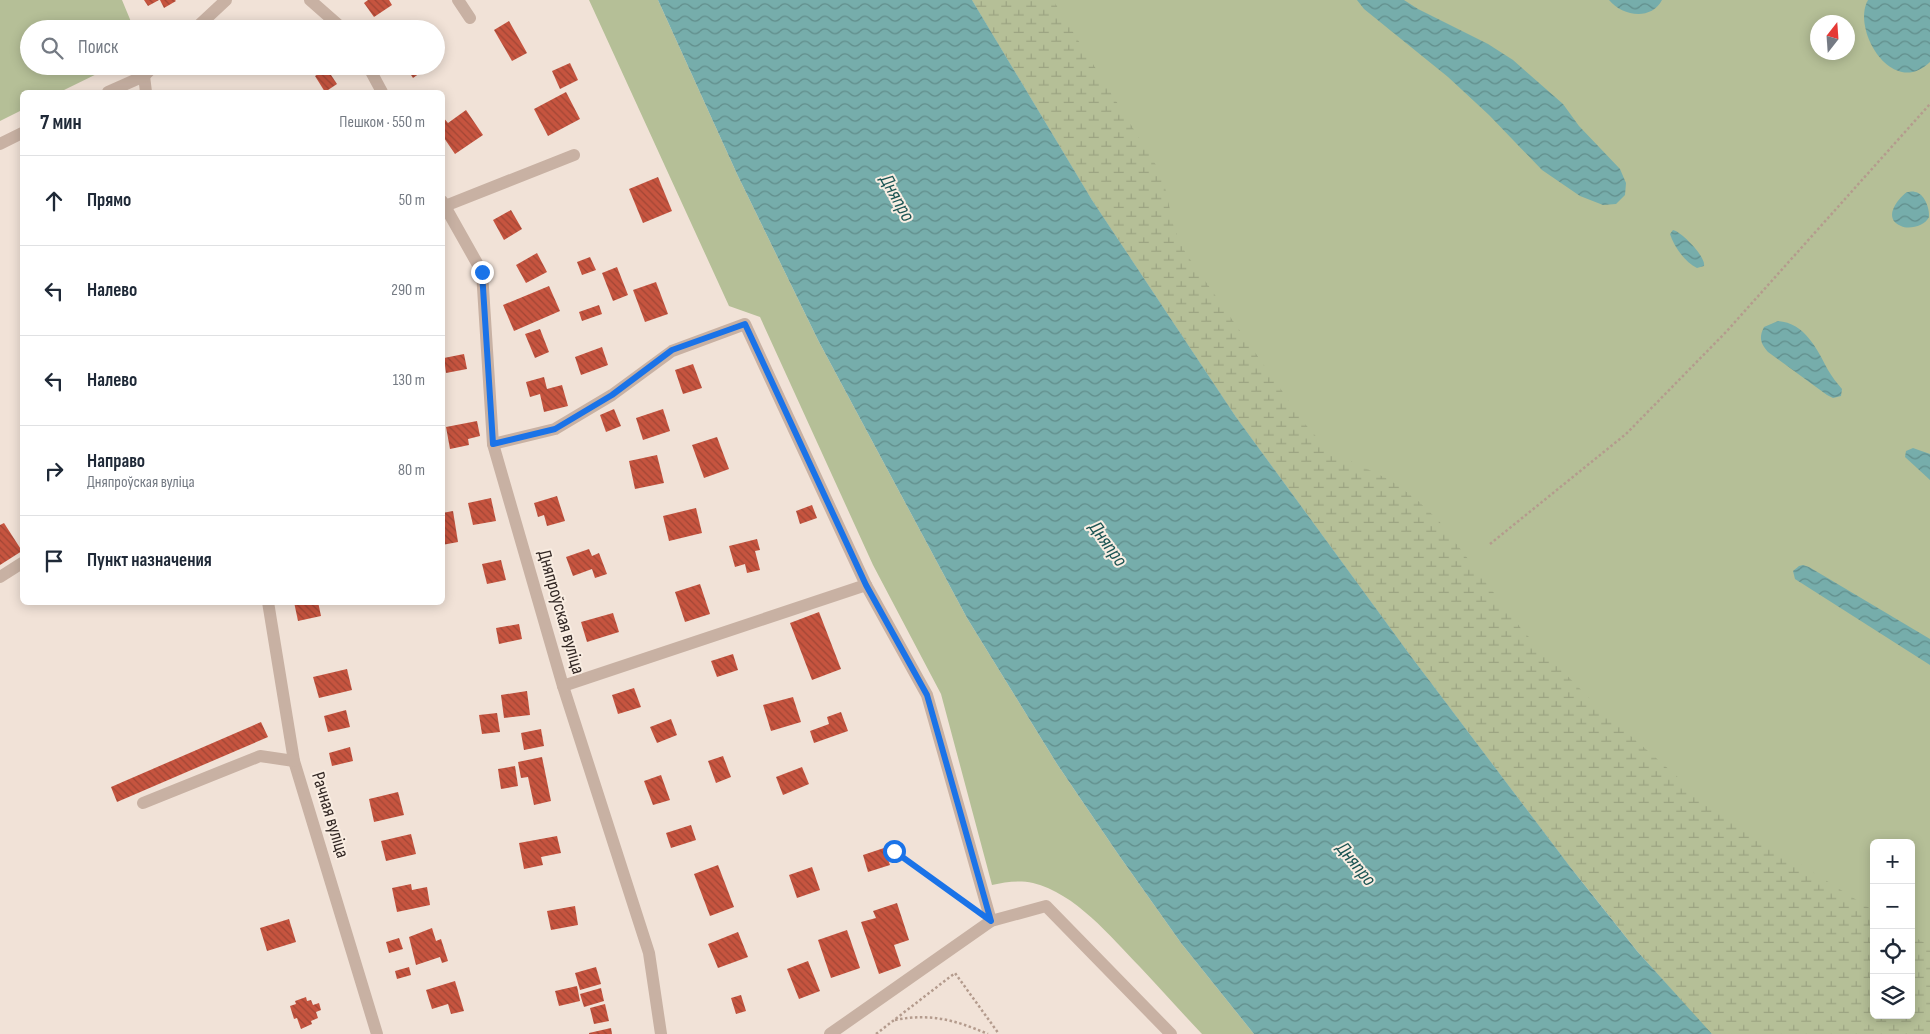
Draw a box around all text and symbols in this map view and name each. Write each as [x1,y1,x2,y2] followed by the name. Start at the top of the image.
[1810,15,1855,60] north arrow
[20,20,445,75] search box
[38,34,66,62] icon: search
[78,36,118,59] text: Поиск
[40,110,82,135] text: 7 мин
[339,113,425,132] text: Пешком · 550 m
[874,169,920,226] water label: Дняпро
[40,187,68,215] icon: ahead
[87,189,131,212] text: Прямо
[399,191,425,210] text: 50 m
[471,261,494,284] route end
[40,277,68,305] icon: left
[87,279,137,302] text: Налево
[391,281,425,300] text: 290 m
[40,367,68,395] icon: left
[87,369,137,392] text: Налево
[393,371,425,390] text: 130 m
[87,450,145,473] text: Направо
[40,457,68,485] icon: right
[398,461,425,480] text: 80 m
[87,473,195,492] text: Дняпроўская вуліца
[1083,516,1132,571] water label: Дняпро
[40,547,68,575] icon: arrive
[532,547,590,677] street label: Дняпроўская вуліца
[87,549,212,572] text: Пункт назначения
[306,769,354,861] street label: Рачная вуліца
[1330,836,1381,891] water label: Дняпро
[1870,839,1915,1019] map controls
[1870,839,1915,884] button: +
[883,840,906,863] route start
[1870,884,1915,929] button: −
[1870,929,1915,974] button: locate
[1870,974,1915,1019] button: layers

